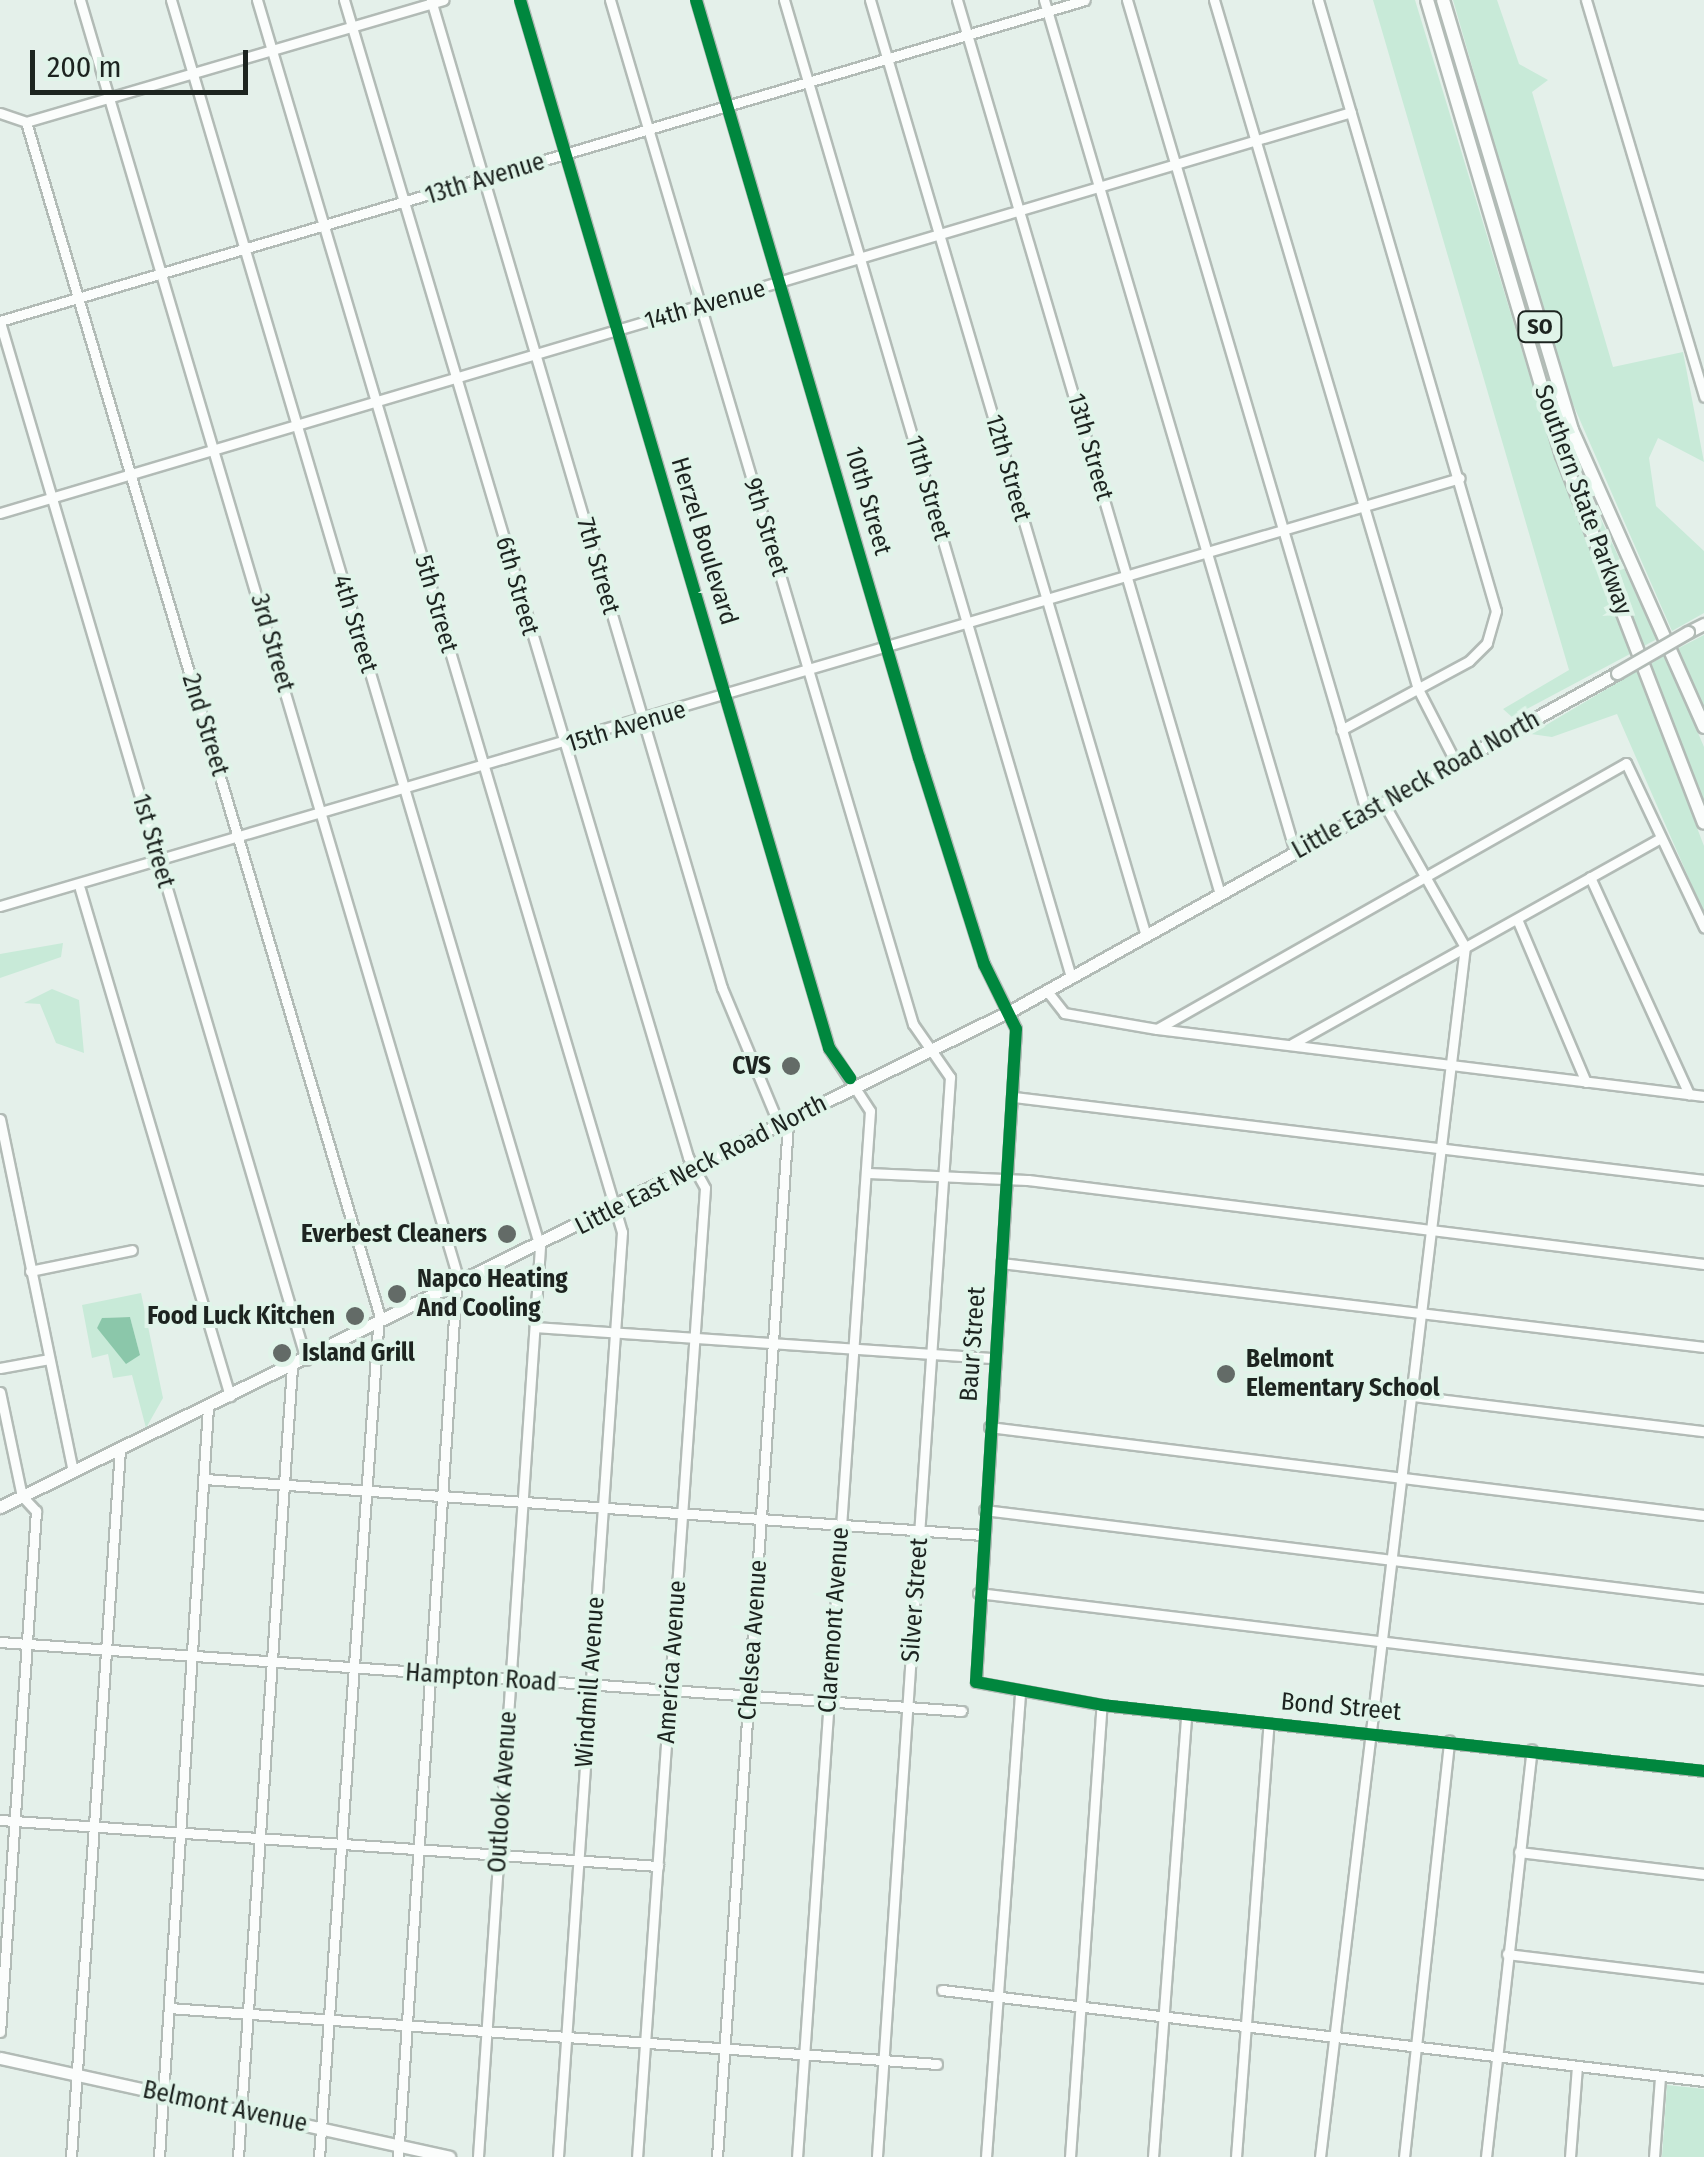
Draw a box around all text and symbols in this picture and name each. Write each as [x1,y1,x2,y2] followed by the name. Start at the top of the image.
[35,30,252,92] scale bar
[47,49,122,85] text: 200 m
[422,147,548,211] street label: 13th Avenue
[641,273,769,337] street label: 14th Avenue
[1515,310,1565,344] road number: SO
[1527,381,1639,619] street label: Southern State Parkway
[1060,390,1120,504] street label: 13th Street
[978,411,1038,525] street label: 12th Street
[899,432,957,544] street label: 11th Street
[838,443,898,559] street label: 10th Street
[664,454,744,628] street label: Herzel Boulevard
[737,474,795,580] street label: 9th Street
[570,514,626,618] street label: 7th Street
[489,533,545,639] street label: 6th Street
[408,552,464,656] street label: 5th Street
[326,571,384,677] street label: 4th Street
[244,591,300,695] street label: 3rd Street
[175,670,235,780] street label: 2nd Street
[563,695,689,759] street label: 15th Avenue
[1287,704,1545,866] street label: Little East Neck Road North
[125,791,181,891] street label: 1st Street
[732,1051,771,1081] place label: CVS
[780,1055,802,1077] marker: CVS
[570,1088,832,1242] street label: Little East Neck Road North
[301,1219,487,1249] place label: Everbest Cleaners
[496,1223,518,1245] marker: Everbest Cleaners
[417,1265,568,1324] place label: Napco Heating And Cooling
[386,1283,408,1305] marker: Napco Heating And Cooling
[954,1286,992,1402] street label: Baur Street
[147,1301,335,1331] place label: Food Luck Kitchen
[344,1305,366,1327] marker: Food Luck Kitchen
[302,1338,415,1368] place label: Island Grill
[271,1342,293,1364] marker: Island Grill
[1246,1345,1440,1404] place label: Belmont Elementary School
[1215,1363,1237,1385] marker: Belmont Elementary School
[813,1526,855,1714] street label: Claremont Avenue
[896,1537,934,1663] street label: Silver Street
[732,1559,774,1721] street label: Chelsea Avenue
[651,1579,693,1745] street label: America Avenue
[569,1595,611,1769] street label: Windmill Avenue
[404,1658,558,1698] street label: Hampton Road
[1280,1687,1402,1727] street label: Bond Street
[482,1710,524,1874] street label: Outlook Avenue
[140,2075,310,2139] street label: Belmont Avenue

